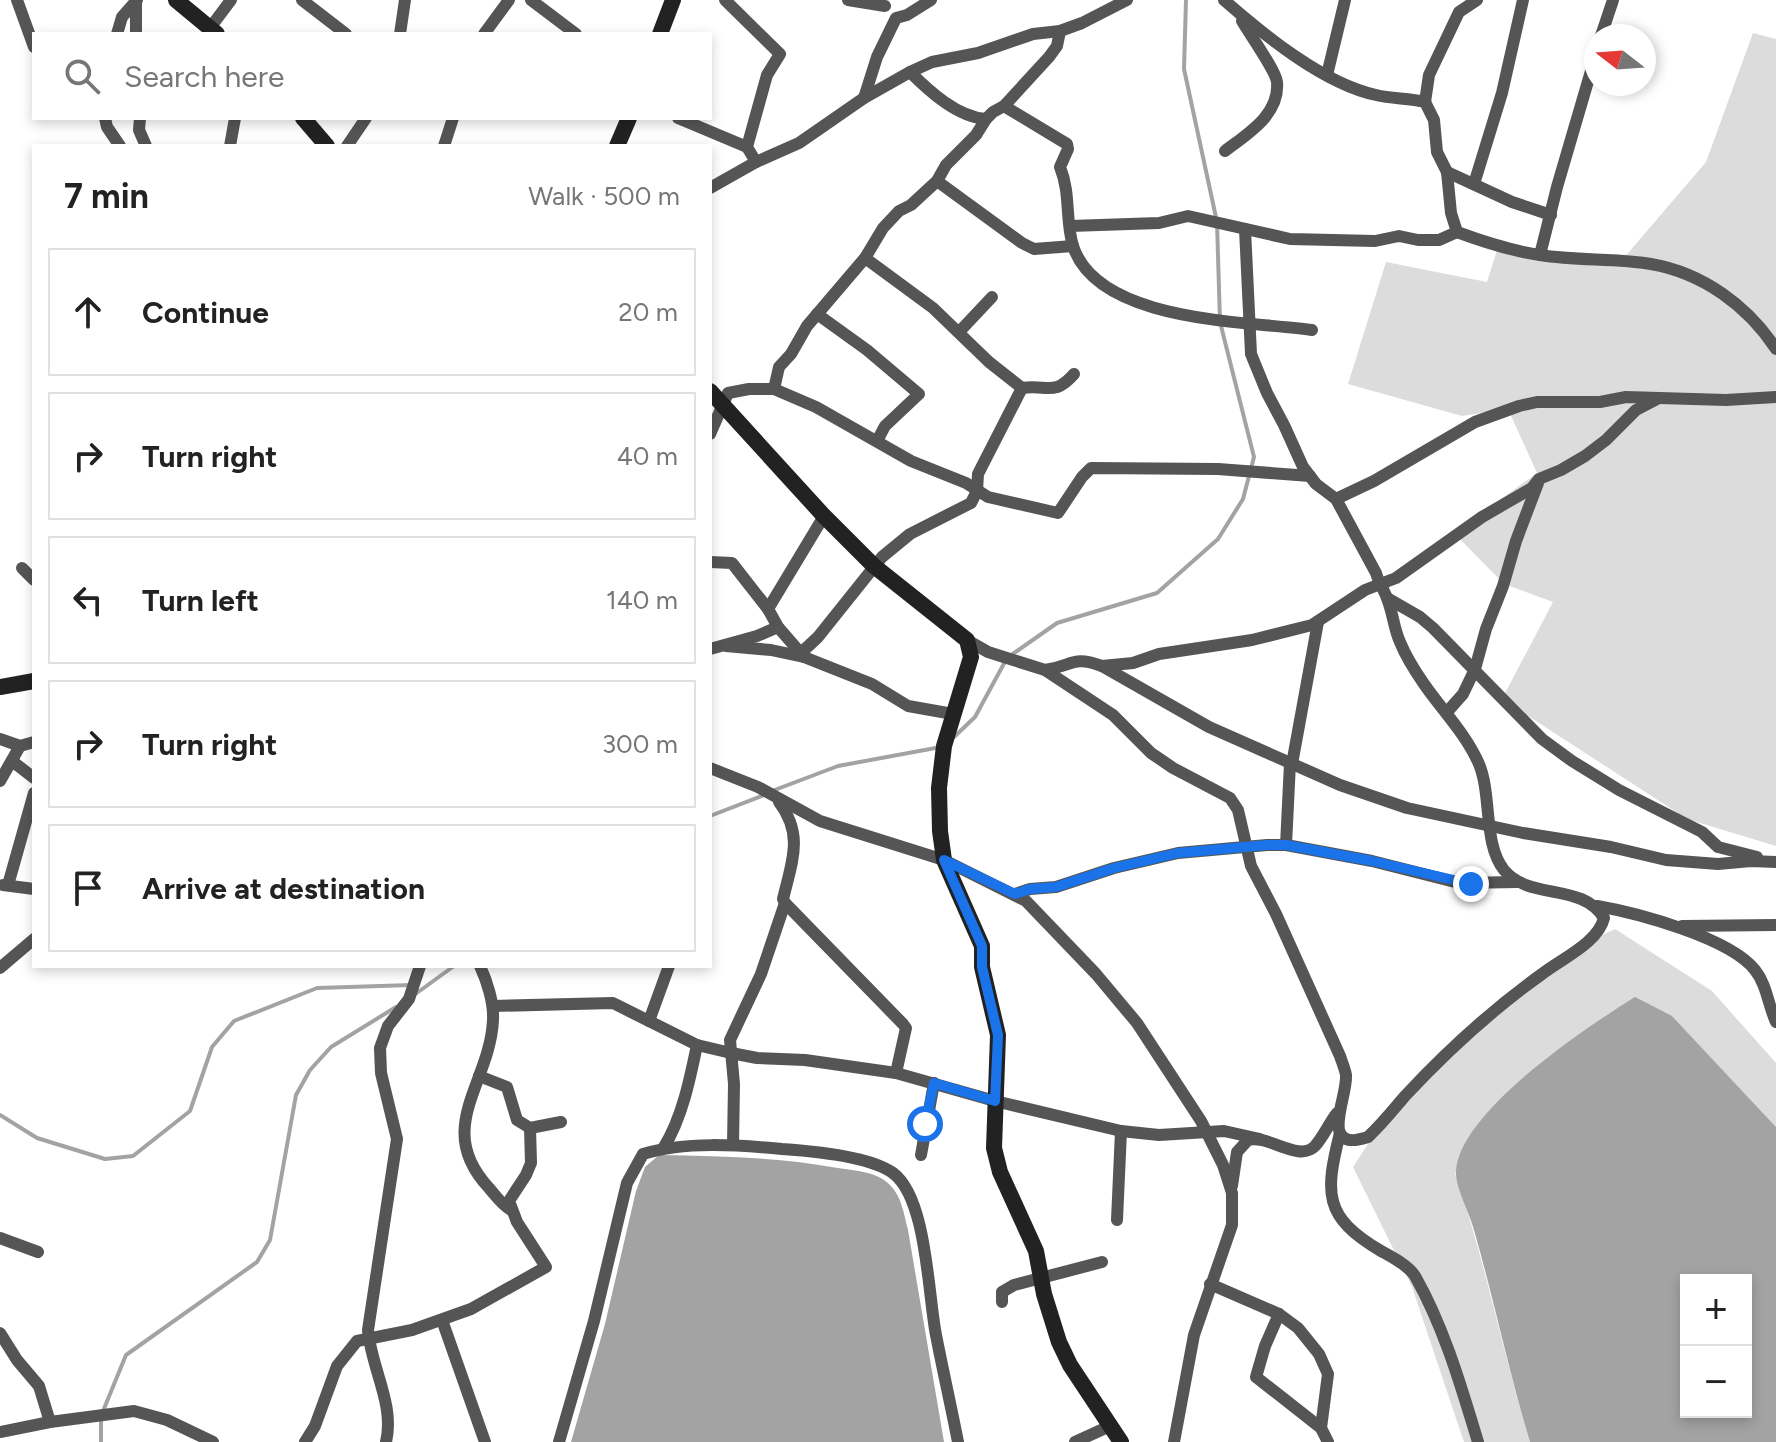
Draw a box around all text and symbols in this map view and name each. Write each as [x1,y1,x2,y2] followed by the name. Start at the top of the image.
[1584,24,1656,96] north arrow
[32,32,712,120] search box
[60,54,104,98] icon: search
[124,58,284,95] text: Search here
[64,176,149,217] text: 7 min
[528,180,680,212] text: Walk · 500 m
[66,290,110,334] icon: ahead
[142,294,269,331] text: Continue
[618,296,678,328] text: 20 m
[66,434,110,478] icon: right
[142,438,277,475] text: Turn right
[617,440,678,472] text: 40 m
[66,578,110,622] icon: left
[142,582,259,619] text: Turn left
[606,584,678,616] text: 140 m
[66,722,110,766] icon: right
[142,726,277,763] text: Turn right
[602,728,678,760] text: 300 m
[66,866,110,910] icon: arrive
[1453,866,1489,902] route end
[142,870,425,907] text: Arrive at destination
[907,1106,943,1142] route start
[1680,1274,1752,1418] map controls
[1680,1274,1752,1346] button: +
[1680,1346,1752,1418] button: −

